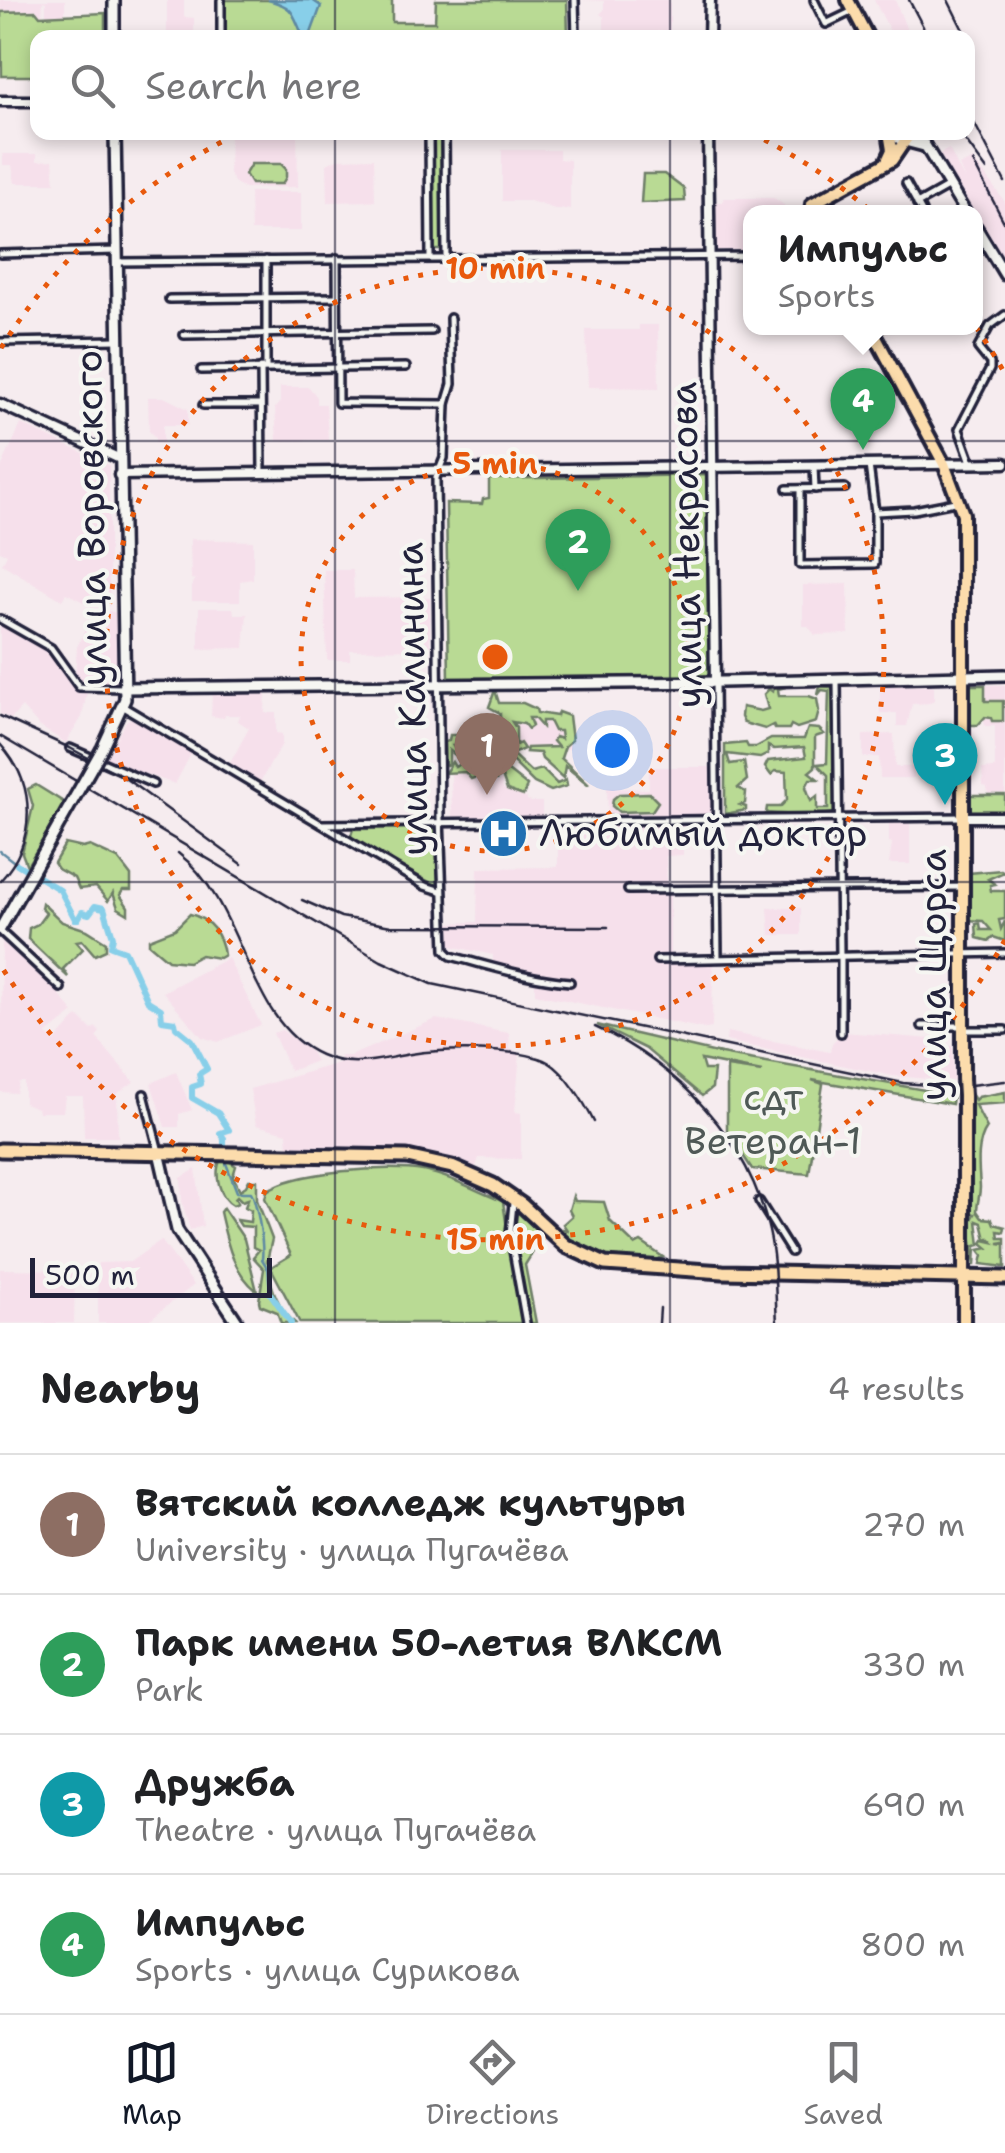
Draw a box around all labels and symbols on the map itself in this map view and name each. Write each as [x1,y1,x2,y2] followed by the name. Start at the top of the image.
[445,248,545,289] text: 10 min
[62,349,119,687] street label: улица Воровского
[830,368,896,450] pin: 4
[657,381,714,709] street label: улица Некрасова
[452,443,538,484] text: 5 min
[546,508,610,591] pin: 2
[383,541,440,856] street label: улица Калинина
[477,639,513,675] centre of rings
[454,712,520,795] pin: 1
[912,722,978,805] pin: 3
[587,725,638,776] your location
[478,807,530,859] hospital icon: Любимый доктор
[539,807,868,858] place label: Любимый доктор
[907,849,958,1101] street label: улица Щорса
[684,1071,862,1166] park label: сдт Ветеран-1
[446,1219,544,1260] text: 15 min
[30,1253,272,1298] scale bar

